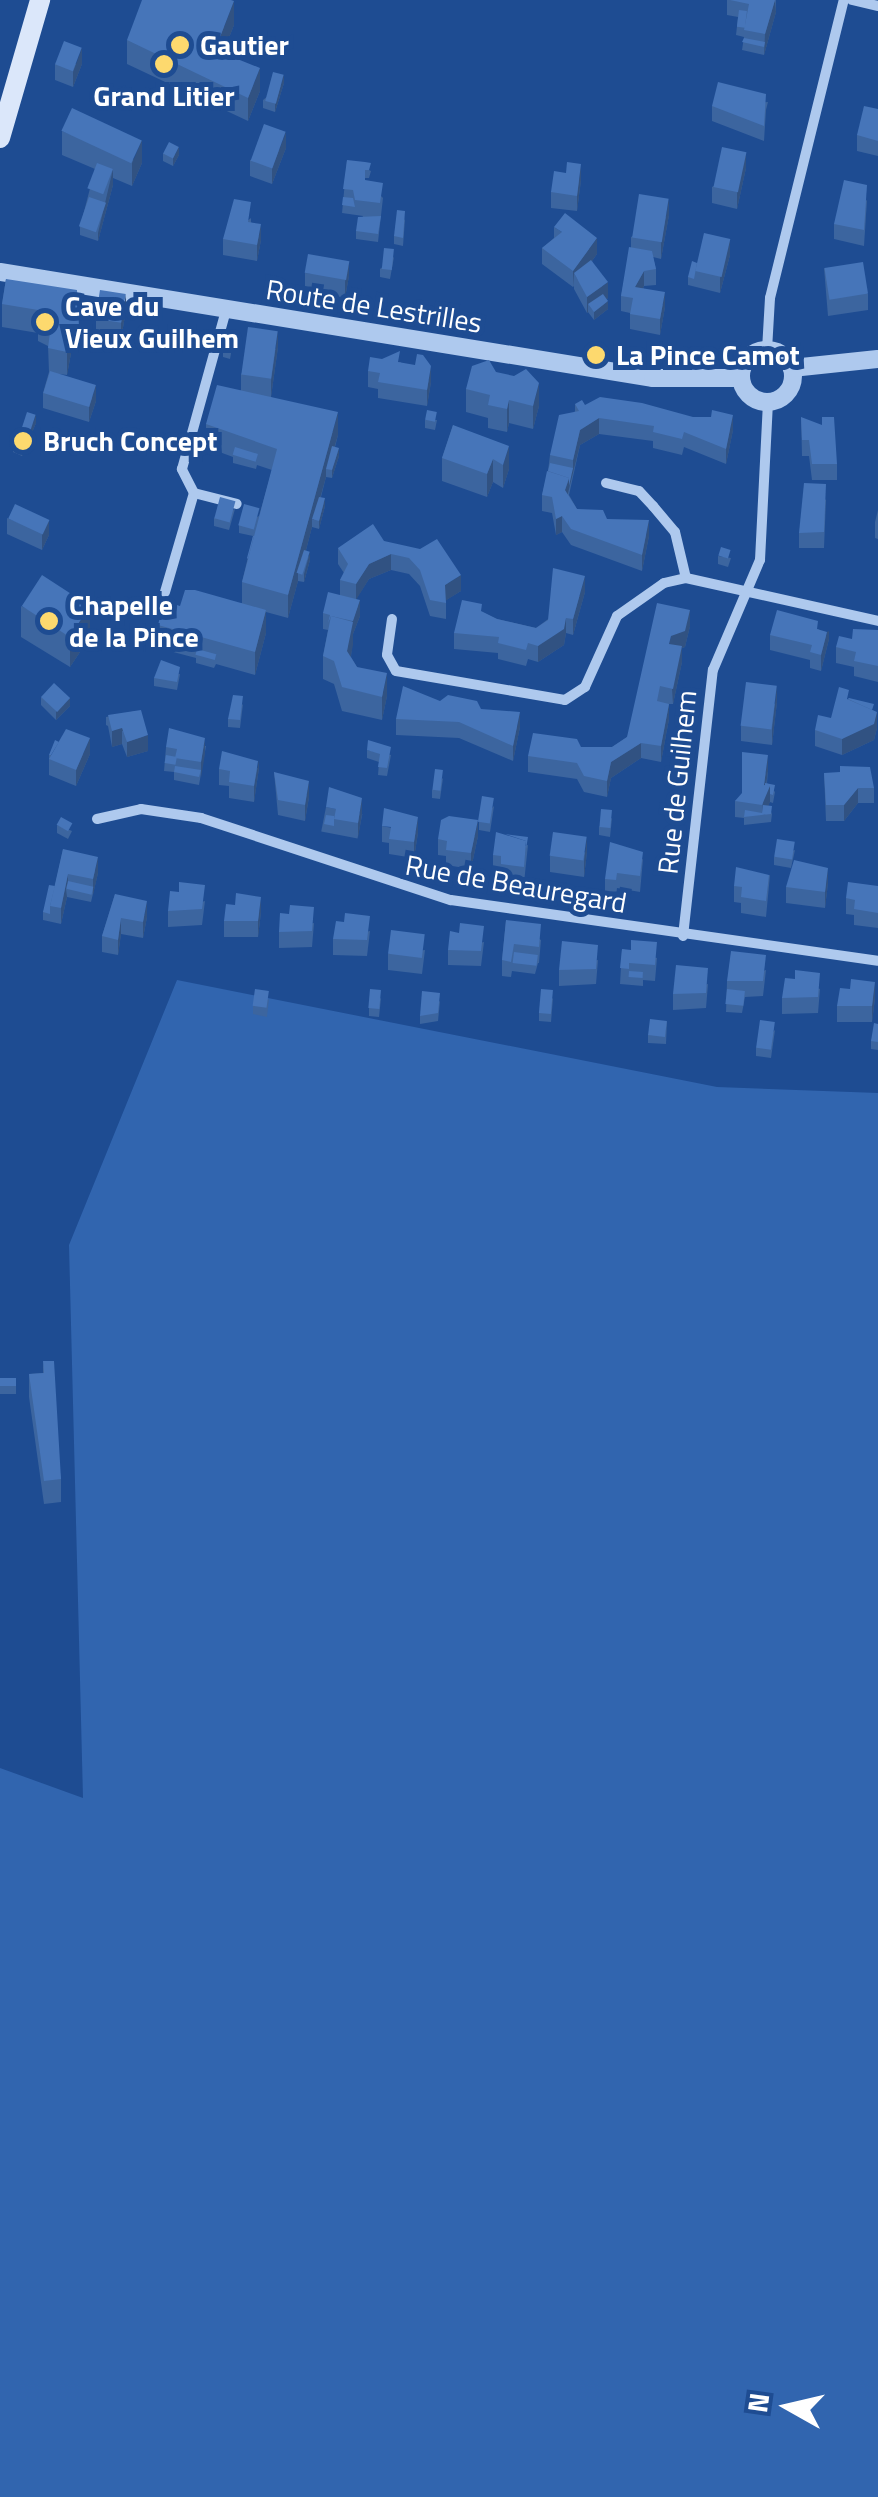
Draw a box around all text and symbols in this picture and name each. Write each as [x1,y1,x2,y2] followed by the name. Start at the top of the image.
[200,28,289,62] place label: Gautier
[169,34,191,56] marker: Gautier
[153,53,175,75] marker: Grand Litier
[93,79,235,113] place label: Grand Litier
[264,272,484,340] street label: Route de Lestrilles
[65,289,239,355] place label: Cave du Vieux Guilhem
[34,311,56,333] marker: Cave du Vieux Guilhem
[616,338,800,372] place label: La Pince Camot
[585,344,607,366] marker: La Pince Camot
[43,424,218,458] place label: Bruch Concept
[12,430,34,452] marker: Bruch Concept
[69,588,199,654] place label: Chapelle de la Pince
[38,610,60,632] marker: Chapelle de la Pince
[651,688,703,876] street label: Rue de Guilhem
[403,848,629,920] street label: Rue de Beauregard
[738,2357,838,2457] north arrow
[735,2390,780,2415] text: N

